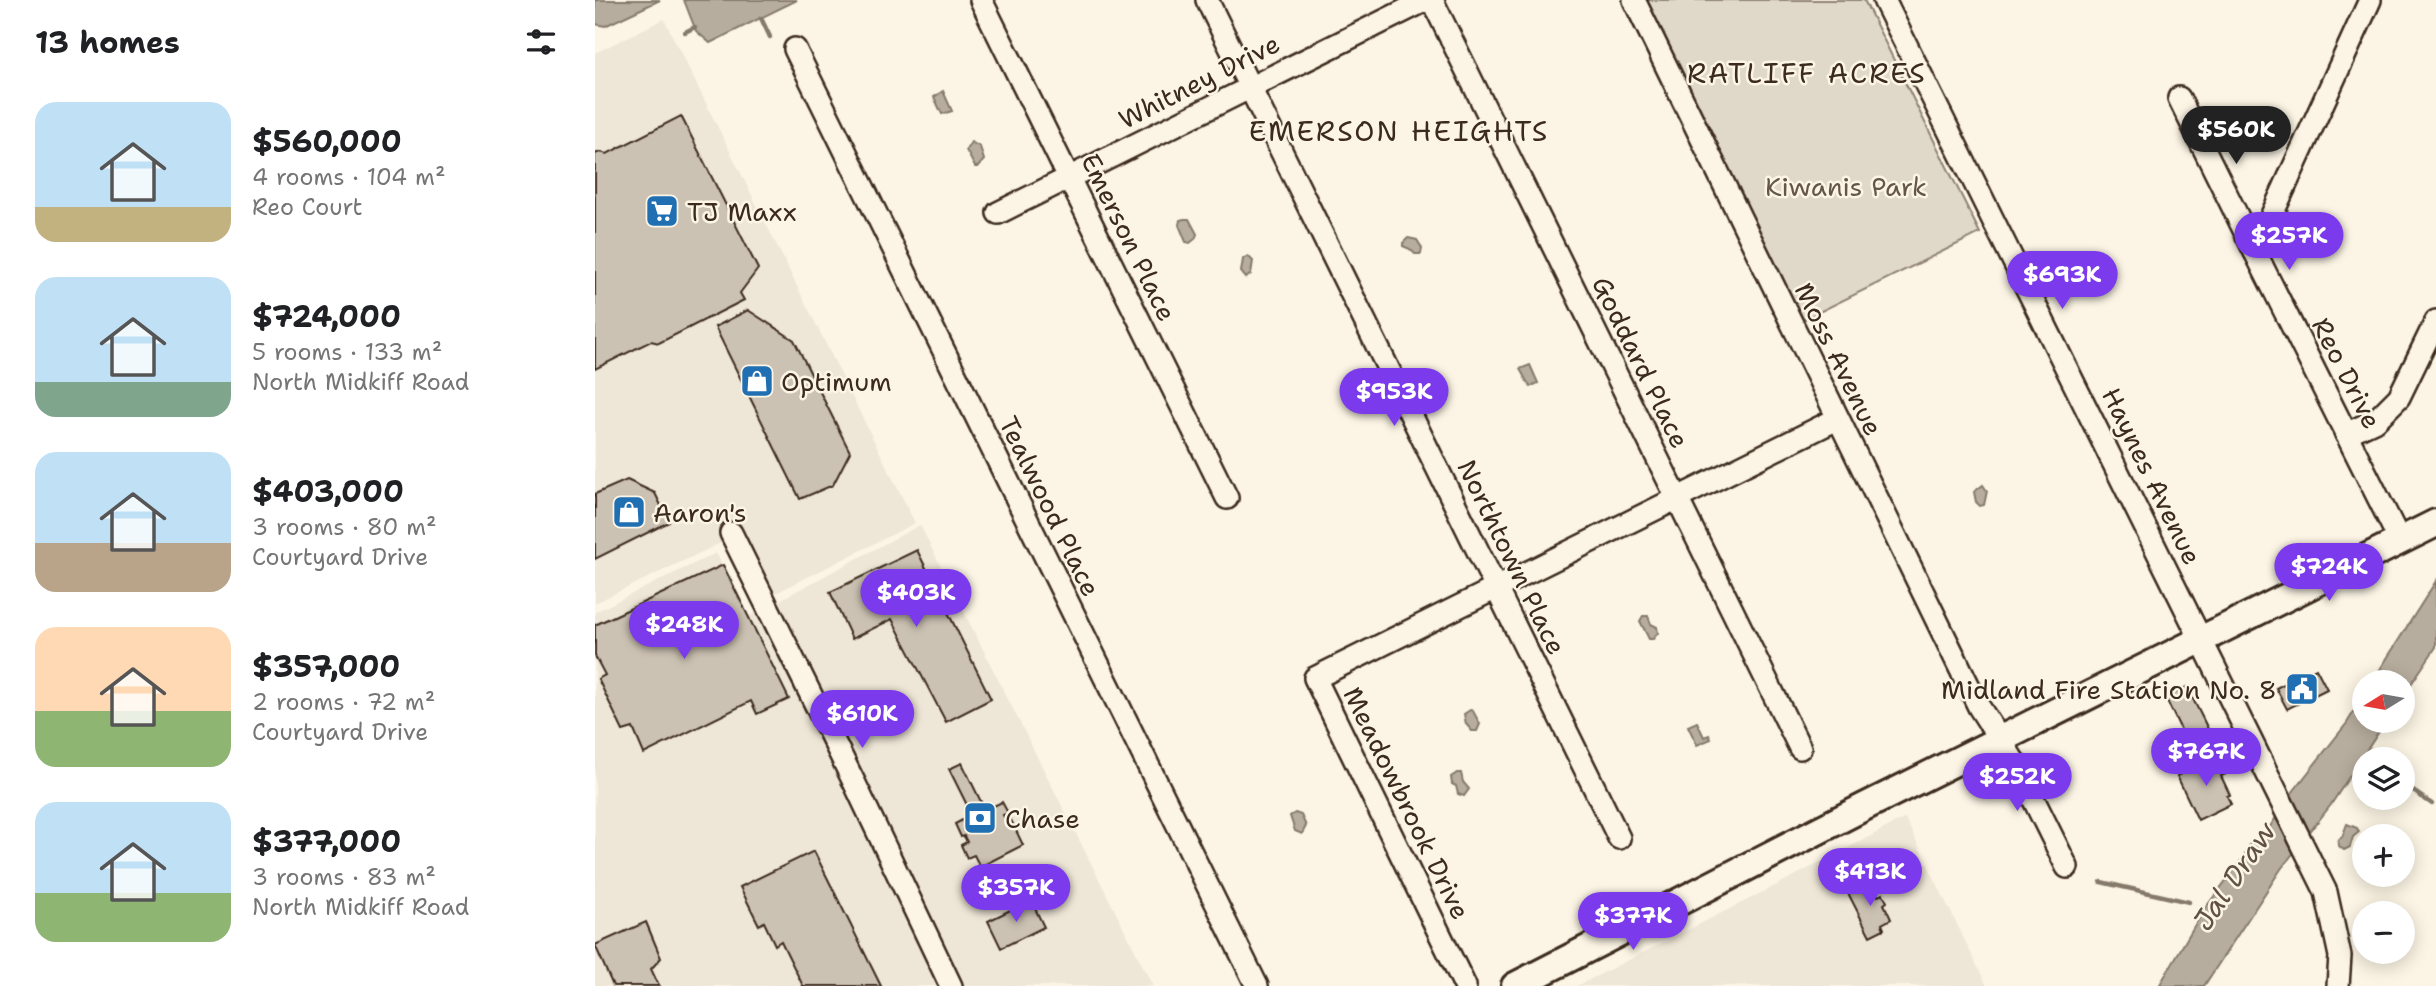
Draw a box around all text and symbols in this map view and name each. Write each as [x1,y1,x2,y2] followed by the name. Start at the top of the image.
[35,22,180,63] text: 13 homes
[522,23,560,61] icon: filters
[1113,25,1285,137] street label: Whitney Drive
[1687,54,1927,92] district label: RATLIFF ACRES
[2187,106,2285,166] pin: $560K
[1249,112,1549,150] district label: EMERSON HEIGHTS
[2197,114,2275,144] text: $560K
[252,121,402,162] text: $560,000
[91,130,175,214] icon: home
[1073,147,1185,327] street label: Emerson Place
[252,162,445,192] text: 4 rooms · 104 m²
[1765,169,1927,204] park label: Kiwanis Park
[252,192,363,222] text: Reo Court
[643,192,681,230] supermarket icon: TJ Maxx
[687,194,796,229] place label: TJ Maxx
[2240,212,2338,272] pin: $257K
[2250,220,2328,250] text: $257K
[2013,252,2111,311] pin: $693K
[2023,259,2101,289] text: $693K
[1584,270,1698,454] street label: Goddard Place
[1787,277,1891,441] street label: Moss Avenue
[252,296,401,337] text: $724,000
[91,305,175,389] icon: home
[2304,312,2390,434] street label: Reo Drive
[252,337,442,367] text: 5 rooms · 133 m²
[738,362,776,400] shop icon: Optimum
[781,364,892,399] place label: Optimum
[252,367,469,397] text: North Midkiff Road
[1345,368,1443,428] pin: $953K
[1356,376,1432,406] text: $953K
[2094,382,2210,570] street label: Haynes Avenue
[991,410,1109,602] street label: Tealwood Place
[1450,454,1574,660] street label: Northtown Place
[252,471,404,512] text: $403,000
[91,480,175,564] icon: home
[610,493,648,531] shop icon: Aaron's
[653,495,747,530] place label: Aaron's
[252,512,437,542] text: 3 rooms · 80 m²
[252,542,428,572] text: Courtyard Drive
[2280,544,2378,603] pin: $724K
[2290,551,2368,581] text: $724K
[867,570,965,629] pin: $403K
[876,577,956,607] text: $403K
[635,602,733,661] pin: $248K
[645,609,723,639] text: $248K
[252,646,400,687] text: $357,000
[91,655,175,739] icon: home
[2283,670,2321,708] public building icon: Midland Fire Station No. 8
[2352,670,2415,733] north arrow
[2352,670,2415,964] map controls
[1941,672,2277,707] place label: Midland Fire Station No. 8
[1336,681,1478,925] street label: Meadowbrook Drive
[252,687,435,717] text: 2 rooms · 72 m²
[813,690,911,750] pin: $610K
[826,698,898,728] text: $610K
[252,717,428,747] text: Courtyard Drive
[2157,728,2255,788] pin: $767K
[2167,736,2245,766] text: $767K
[2352,747,2415,810] button: layers
[1968,754,2066,813] pin: $252K
[1979,761,2055,791] text: $252K
[961,799,999,837] bank icon: Chase
[1005,801,1080,836] place label: Chase
[2184,814,2285,938] water label: Jal Draw
[252,821,401,862] text: $377,000
[2352,824,2415,887] button: +
[91,830,175,914] icon: home
[1821,848,1919,908] pin: $413K
[1834,856,1906,886] text: $413K
[252,862,436,892] text: 3 rooms · 83 m²
[967,864,1065,924] pin: $357K
[977,872,1055,902] text: $357K
[252,892,469,922] text: North Midkiff Road
[1584,892,1682,952] pin: $377K
[1594,900,1672,930] text: $377K
[2352,901,2415,964] button: −

